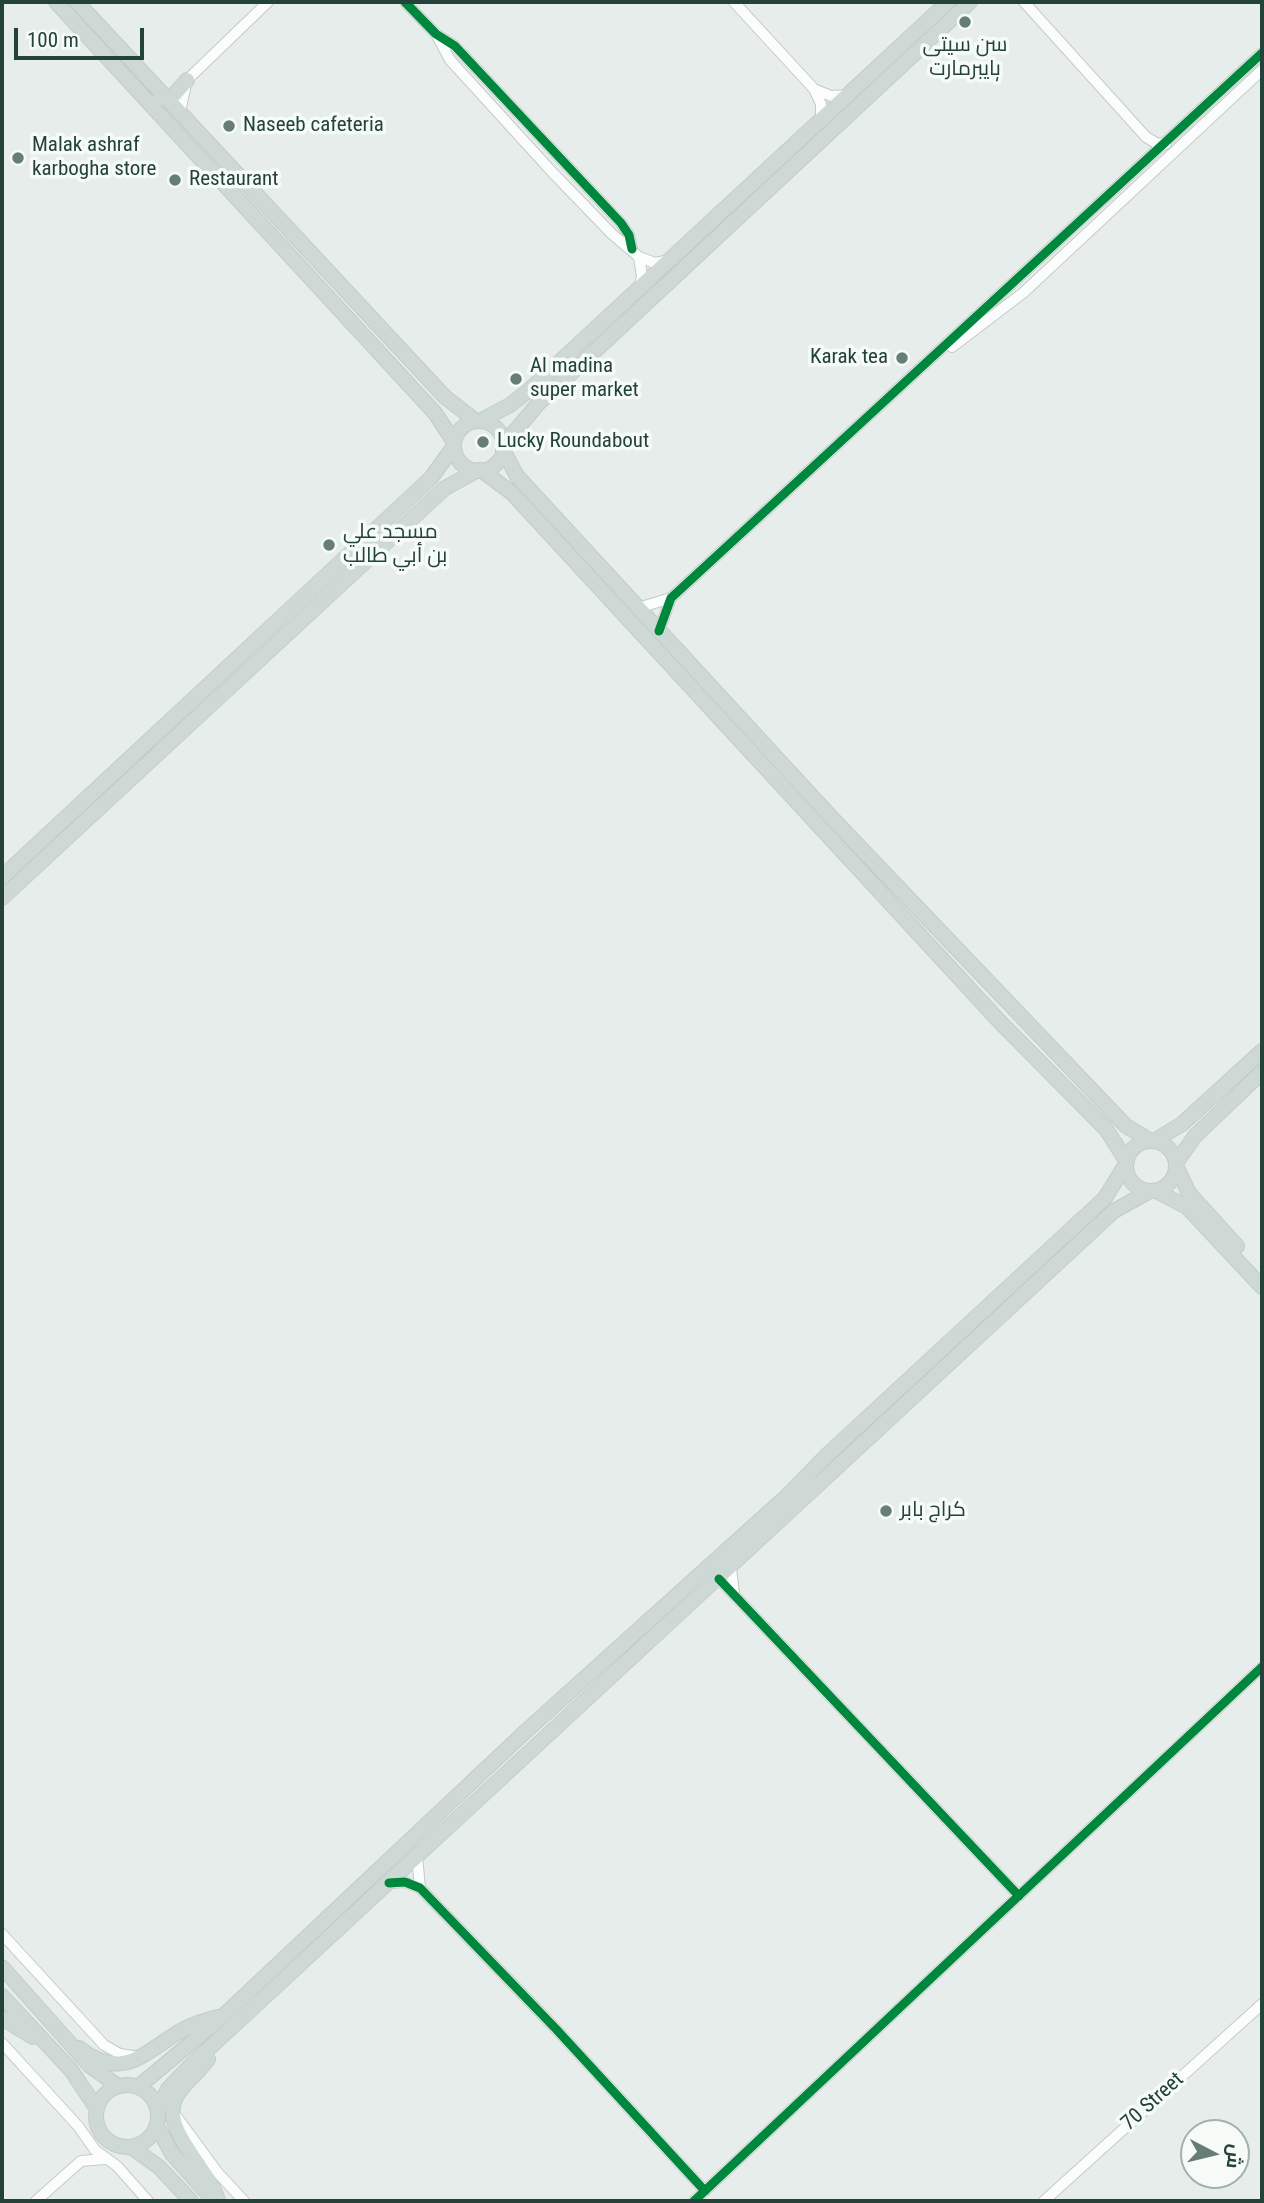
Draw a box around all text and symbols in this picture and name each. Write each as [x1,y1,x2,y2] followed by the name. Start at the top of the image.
[18,14,147,58] scale bar
[957,14,973,30] marker: سن سیتی ہایبرمارت
[27,28,79,52] text: 100 m
[923,33,1007,83] place label: سن سیتی ہایبرمارت
[243,113,384,139] place label: Naseeb cafeteria
[221,118,237,134] marker: Naseeb cafeteria
[32,133,156,183] place label: Malak ashraf karbogha store
[10,150,26,166] marker: Malak ashraf karbogha store
[189,167,278,193] place label: Restaurant
[167,172,183,188] marker: Restaurant
[810,345,888,371] place label: Karak tea
[894,350,910,366] marker: Karak tea
[530,354,639,404] place label: Al madina super market
[508,371,524,387] marker: Al madina super market
[497,429,649,455] place label: Lucky Roundabout
[475,434,491,450] marker: Lucky Roundabout
[343,520,447,570] place label: مسجد علي بن أبي طالب
[321,537,337,553] marker: مسجد علي بن أبي طالب
[900,1498,966,1524] place label: كراج بابر
[878,1503,894,1519] marker: كراج بابر
[1117,2068,1189,2136] street label: 70 Street
[1180,2119,1250,2189] north arrow
[1221,2143,1247,2170] text: ش

